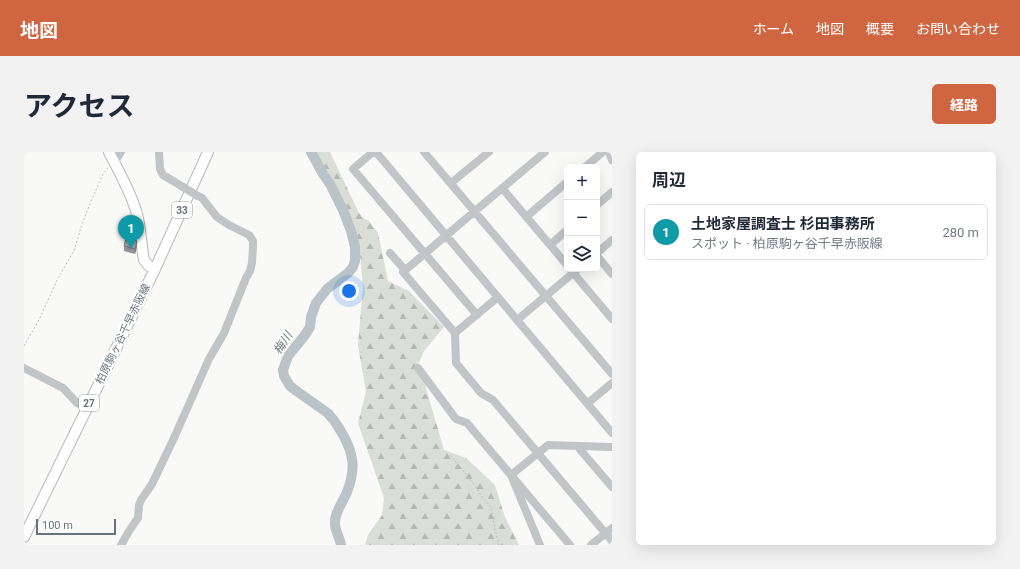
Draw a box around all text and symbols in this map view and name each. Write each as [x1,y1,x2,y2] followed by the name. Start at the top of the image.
[20,19,58,42] text: 地図
[752,21,794,37] text: ホーム
[816,21,844,37] text: 地図
[866,21,894,37] text: 概要
[916,21,1000,37] text: お問い合わせ
[932,84,996,124] button: 経路
[24,90,135,123] text: アクセス
[564,164,600,272] map controls
[564,164,600,200] button: +
[652,170,686,190] text: 周辺
[564,200,600,236] button: −
[172,202,192,218] road number: 33
[118,215,144,248] pin: 1
[691,215,875,233] text: 土地家屋調査士 杉田事務所
[662,225,670,240] text: 1
[942,225,979,240] text: 280 m
[564,236,600,272] button: layers
[691,236,883,251] text: スポット · 柏原駒ヶ谷千早赤阪線
[339,281,359,301] your location
[93,282,153,386] street label: 柏原駒ヶ谷千早赤阪線
[271,327,296,357] water label: 梅川
[79,395,99,411] road number: 27
[36,517,116,536] scale bar
[42,519,73,532] text: 100 m

